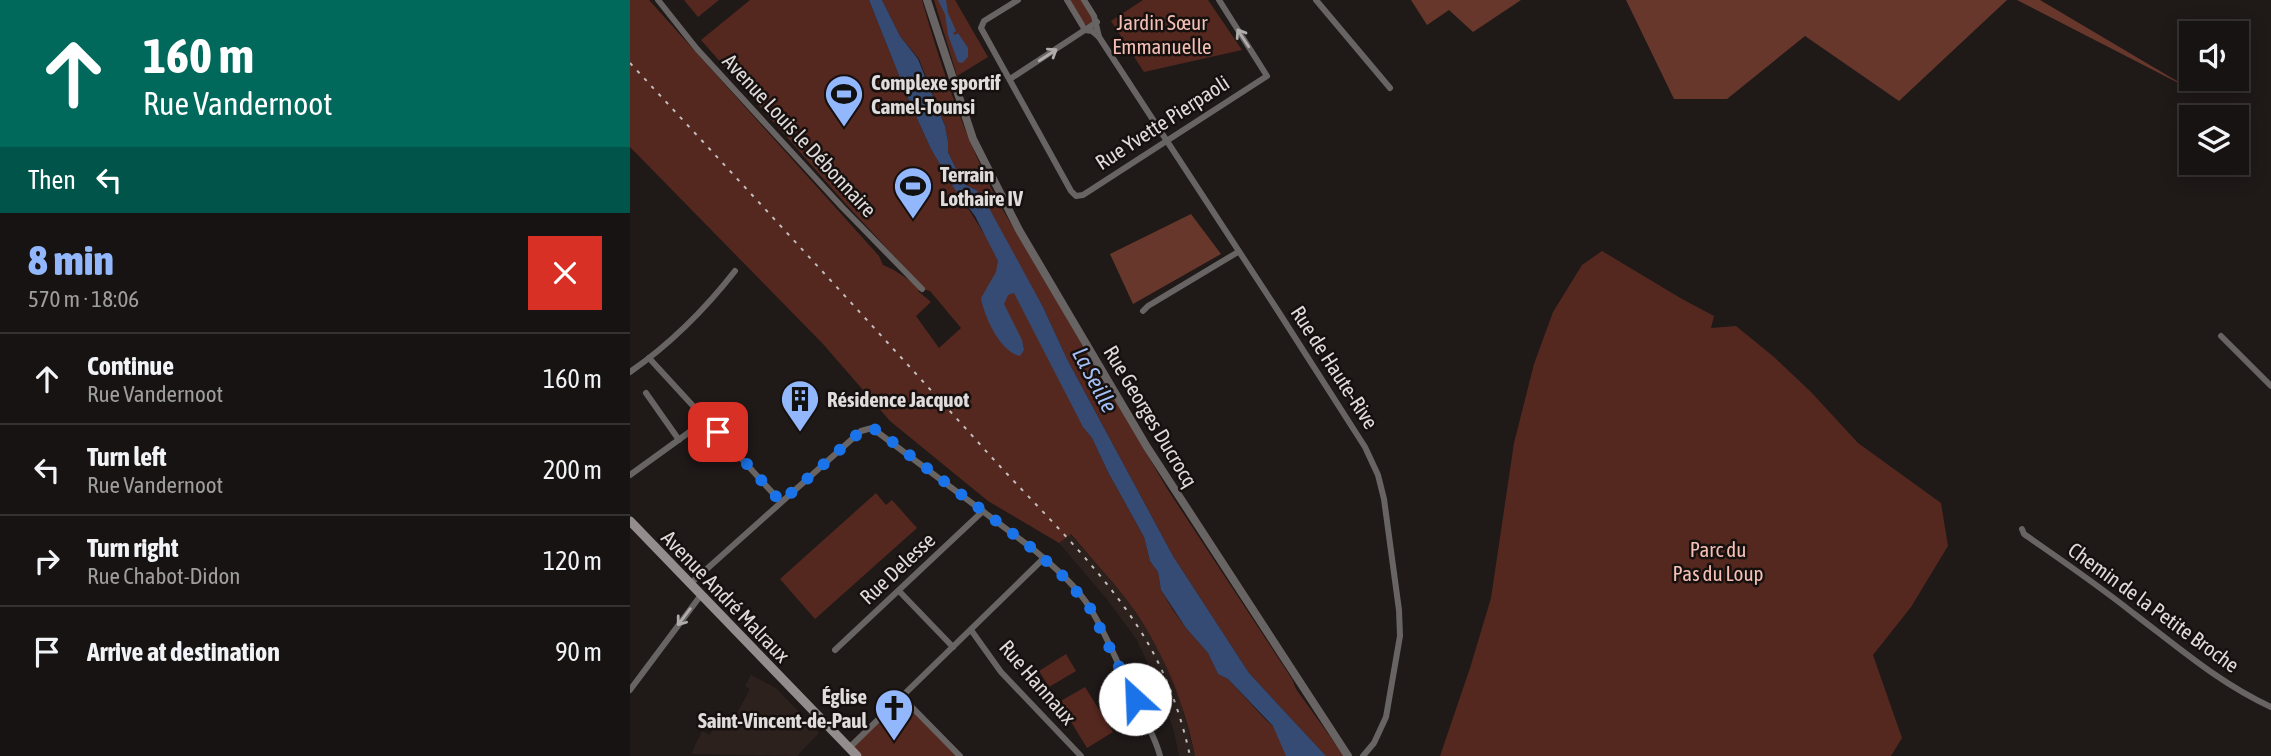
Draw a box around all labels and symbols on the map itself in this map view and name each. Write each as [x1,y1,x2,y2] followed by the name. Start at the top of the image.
[1112,10,1212,58] park label: Jardin Sœur Emmanuelle
[1236,29,1250,48] one-way arrow
[1038,47,1057,62] one-way arrow
[718,49,882,221] street label: Avenue Louis le Débonnaire
[871,70,1001,118] place label: Complexe sportif Camel-Tounsi
[1091,70,1233,174] street label: Rue Yvette Pierpaoli
[823,73,865,128] sports icon: Complexe sportif Camel-Tounsi
[940,162,1024,210] place label: Terrain Lothaire IV
[892,165,934,220] sports icon: Terrain Lothaire IV
[1286,301,1384,433] street label: Rue de Haute-Rive
[1099,341,1203,491] street label: Rue Georges Ducrocq
[1067,343,1123,417] water label: La Seille
[779,378,821,433] building icon: Résidence Jacquot
[827,387,969,411] place label: Résidence Jacquot
[688,402,748,462] pin
[657,525,795,667] street label: Avenue André Malraux
[855,527,939,609] street label: Rue Delesse
[1673,537,1764,585] park label: Parc du Pas du Loup
[2064,537,2244,677] street label: Chemin de la Petite Broche
[677,608,692,627] one-way arrow
[995,635,1081,729] street label: Rue Hannaux
[1098,662,1172,736] position arrow
[698,684,867,732] place label: Église Saint-Vincent-de-Paul
[873,687,915,742] church icon: Église Saint-Vincent-de-Paul

